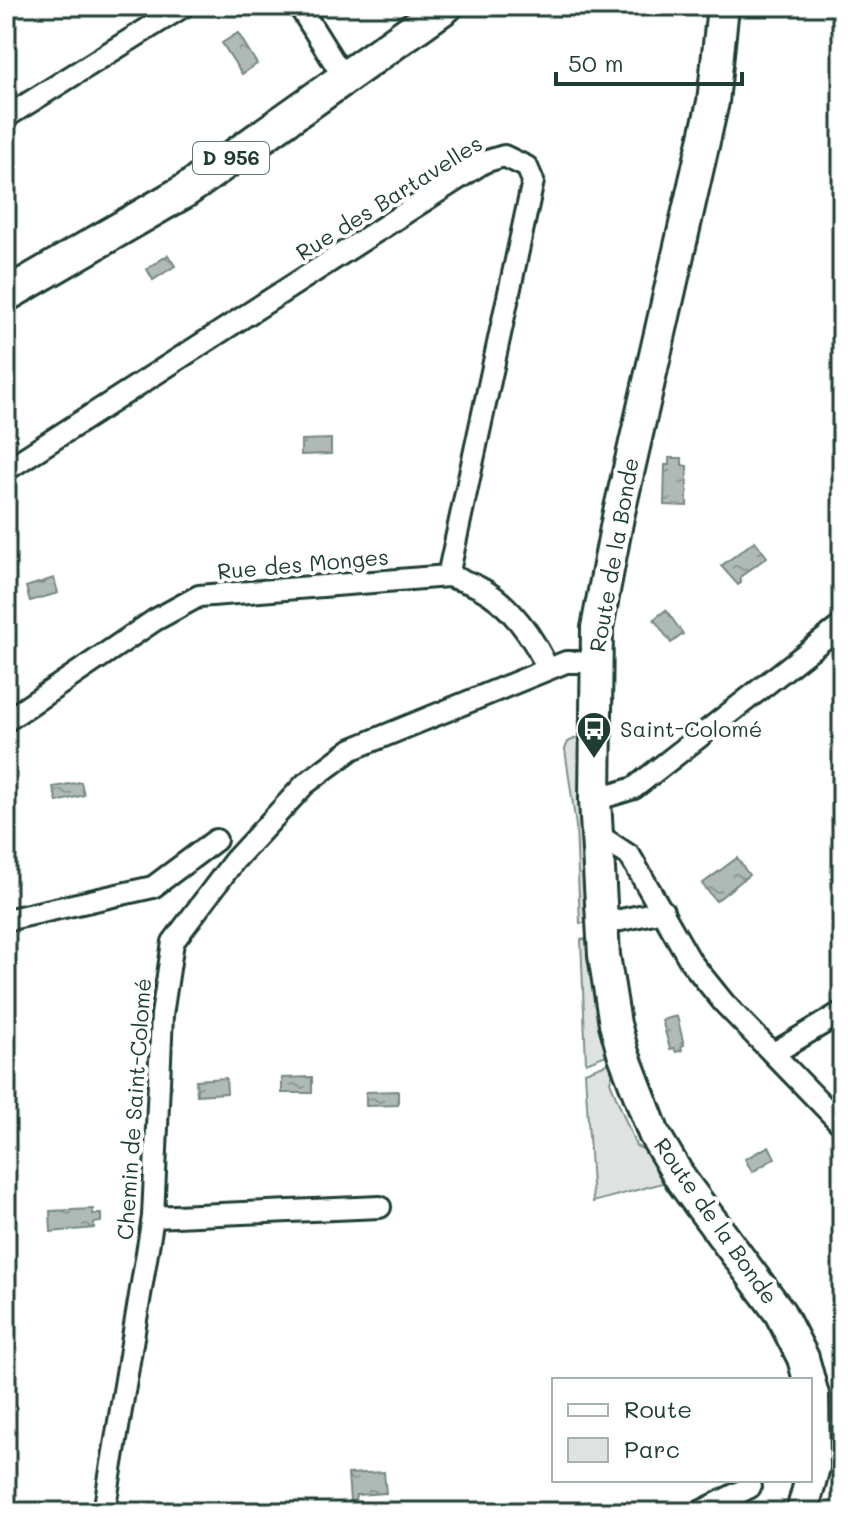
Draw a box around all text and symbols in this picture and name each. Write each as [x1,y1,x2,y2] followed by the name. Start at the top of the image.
[556,36,742,86] scale bar
[568,47,624,78] text: 50 m
[290,128,487,267] street label: Rue des Bartavelles
[193,142,269,174] road number: D 956
[582,455,645,654] street label: Route de la Bonde
[216,542,390,585] street label: Rue des Monges
[575,710,613,760] bus stop icon: Saint-Colomé
[620,714,762,743] place label: Saint-Colomé
[110,977,157,1241] street label: Chemin de Saint-Colomé
[648,1132,785,1310] street label: Route de la Bonde
[552,1378,812,1482] legend
[624,1393,692,1424] text: Route
[624,1433,680,1464] text: Parc

